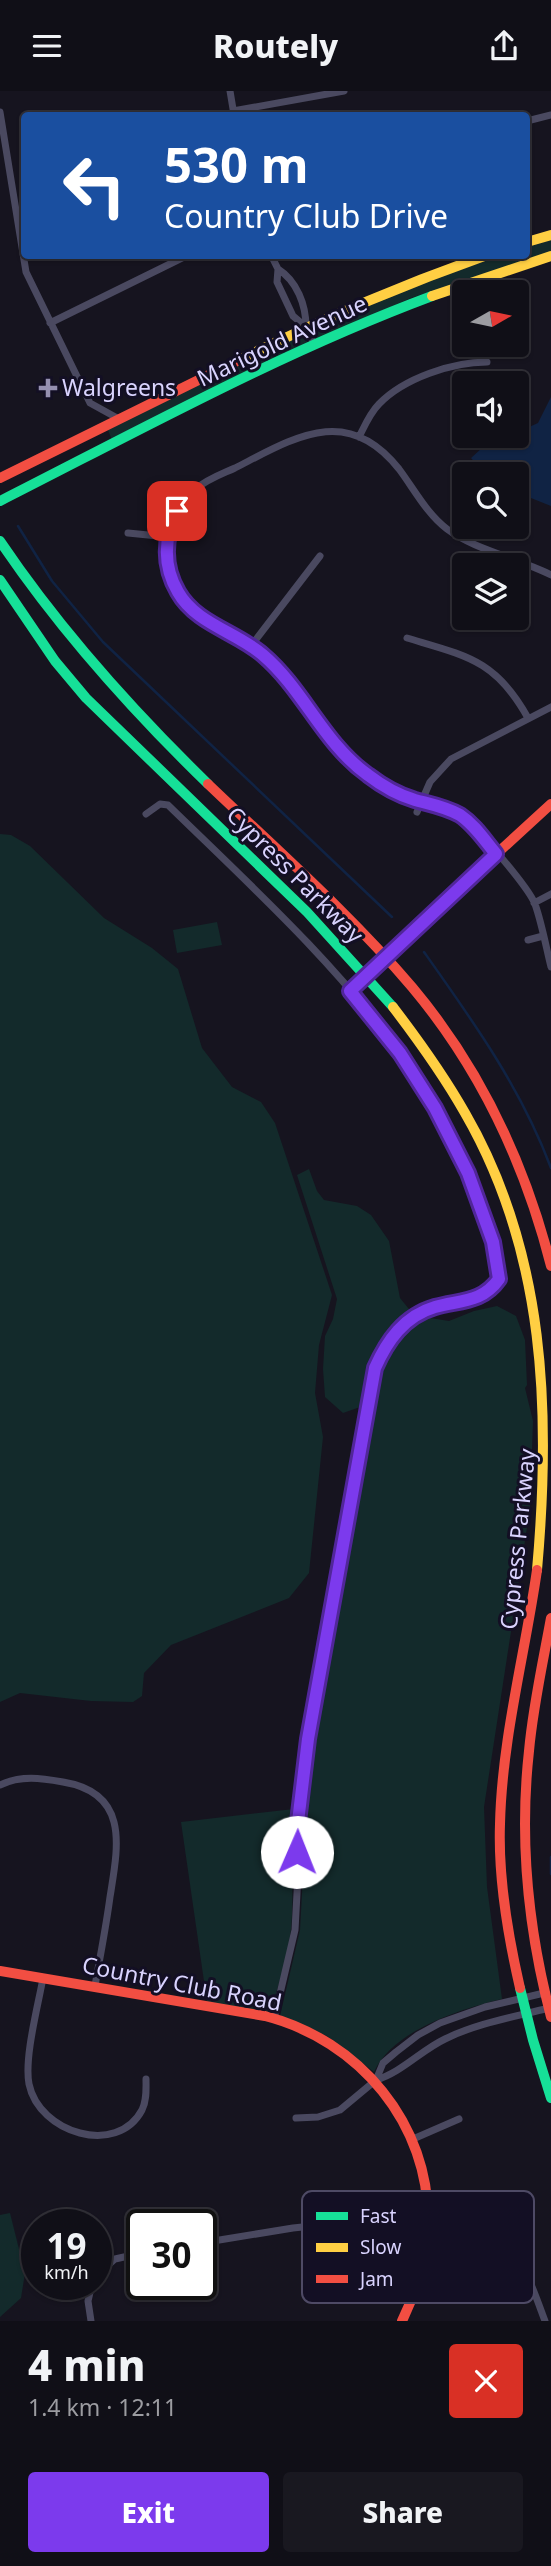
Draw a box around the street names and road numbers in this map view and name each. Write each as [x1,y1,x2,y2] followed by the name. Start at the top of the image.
[191,287,372,393] street label: Marigold Avenue
[220,799,371,950] street label: Cypress Parkway
[492,1447,542,1631] street label: Cypress Parkway
[80,1948,285,2018] street label: Country Club Road

